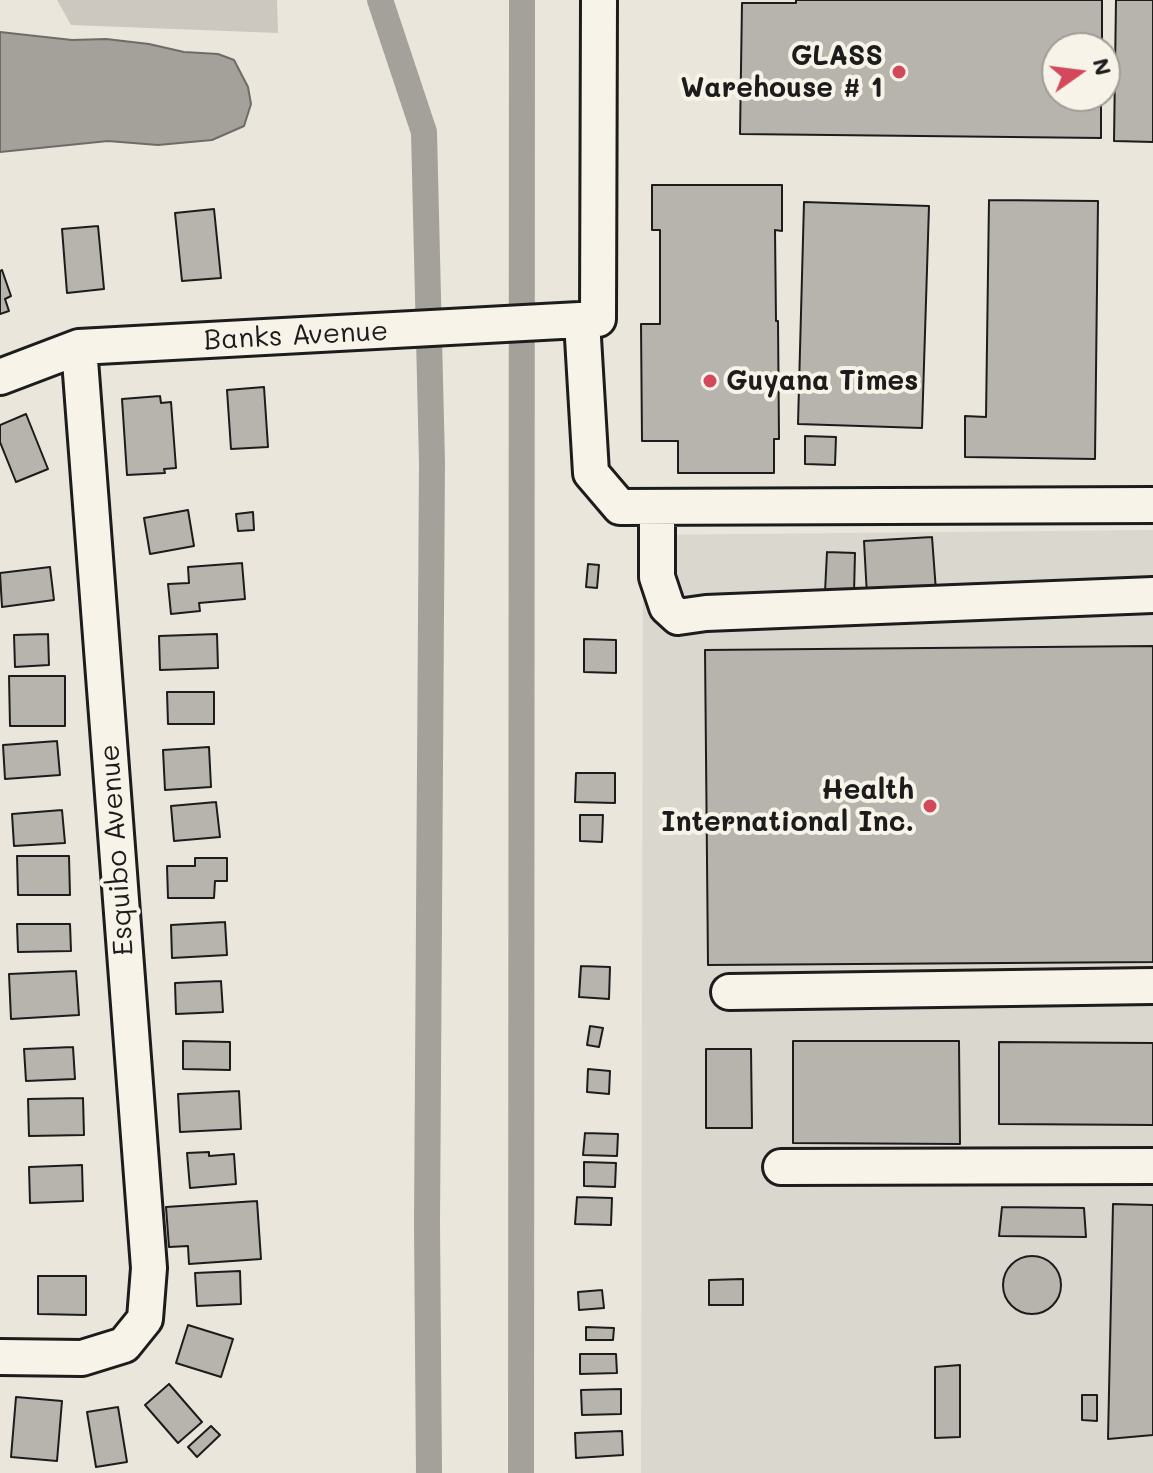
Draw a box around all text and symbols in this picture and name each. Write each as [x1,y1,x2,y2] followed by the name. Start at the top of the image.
[1041,32,1121,112] north arrow
[681,39,883,105] place label: GLASS Warehouse # 1
[1087,55,1119,78] text: N
[890,63,908,81] marker: GLASS Warehouse # 1
[203,314,389,358] street label: Banks Avenue
[726,364,918,398] place label: Guyana Times
[701,372,719,390] marker: Guyana Times
[93,743,141,957] street label: Esquibo Avenue
[661,773,914,839] place label: Health International Inc.
[921,797,939,815] marker: Health International Inc.

